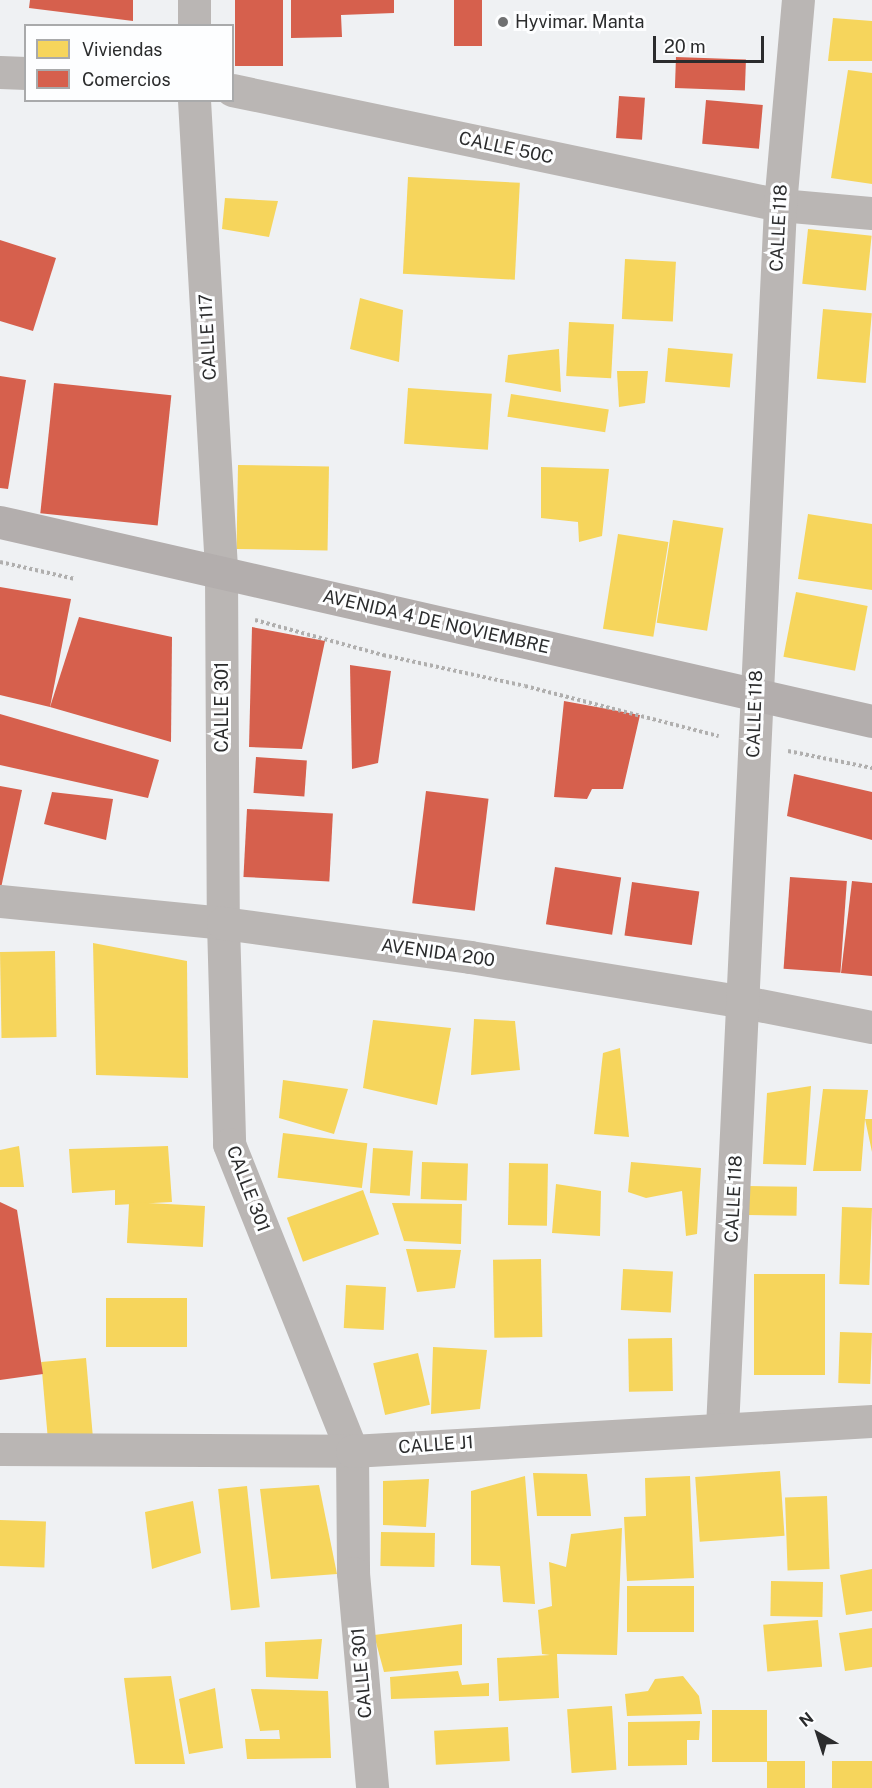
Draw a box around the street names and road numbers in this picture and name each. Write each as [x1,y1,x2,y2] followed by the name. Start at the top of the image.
[457,127,555,169] street label: CALLE 50C
[766,184,792,272] street label: CALLE 118
[195,293,221,381] street label: CALLE 117
[320,585,552,659] street label: AVENIDA 4 DE NOVIEMBRE
[211,662,233,752] street label: CALLE 301
[743,670,767,758] street label: CALLE 118
[380,934,496,972] street label: AVENIDA 200
[222,1143,274,1235] street label: CALLE 301
[721,1155,747,1243] street label: CALLE 118
[398,1432,474,1458] street label: CALLE J1
[347,1627,377,1719] street label: CALLE 301

